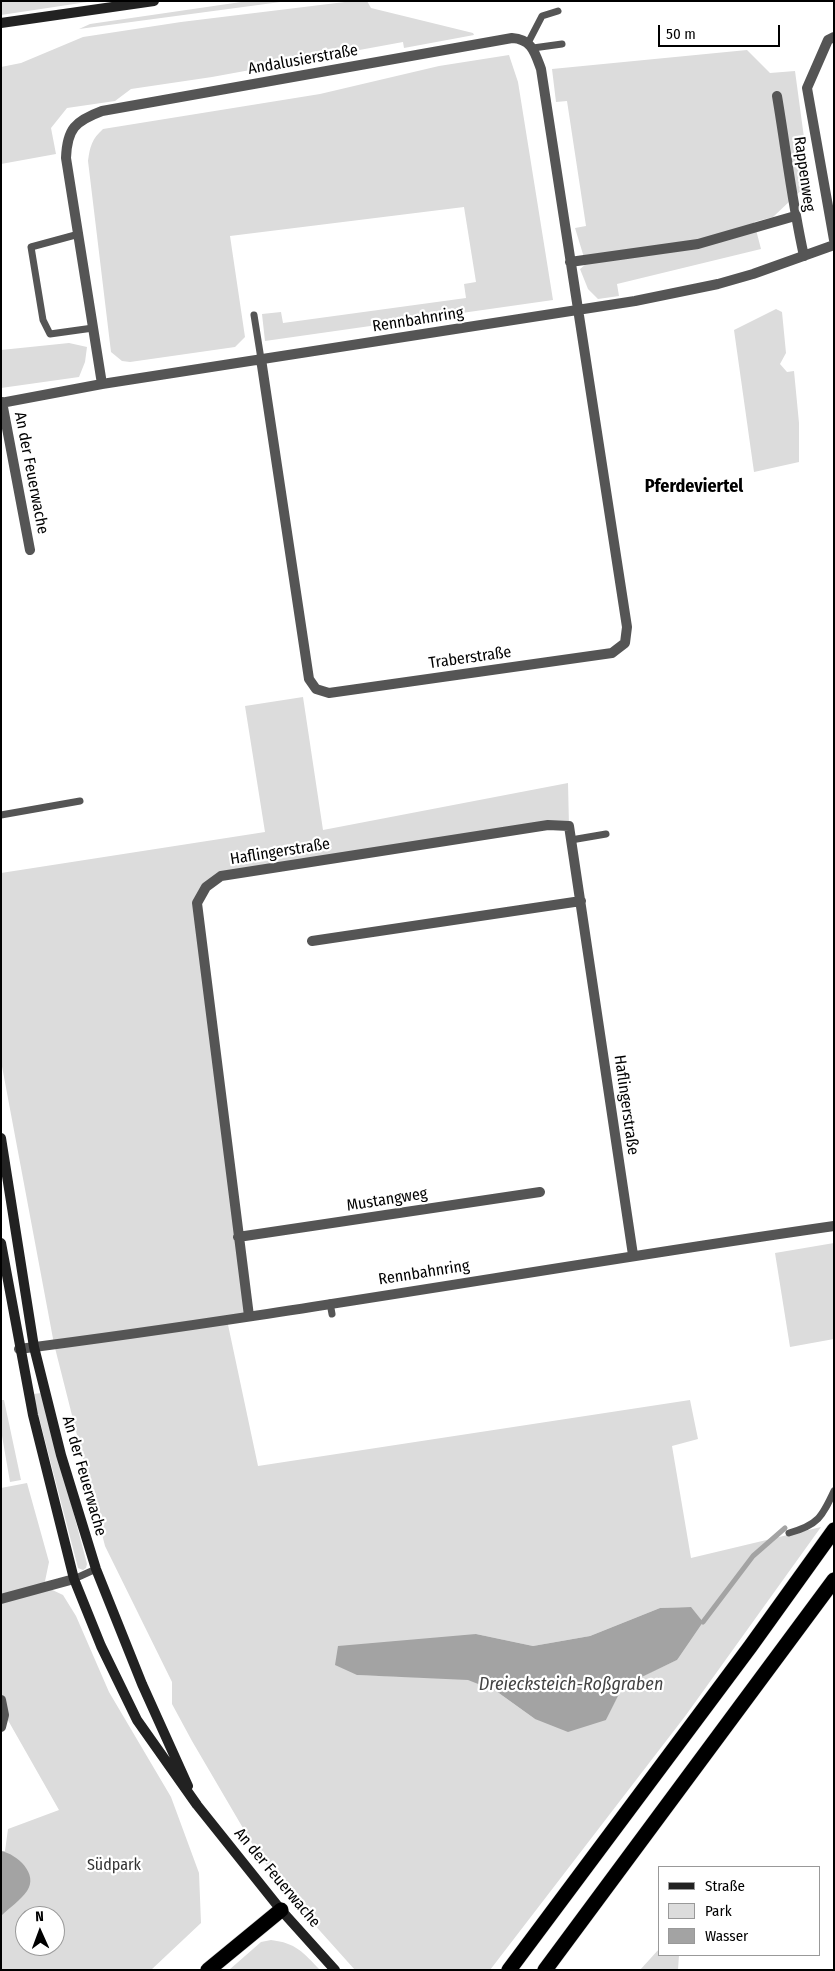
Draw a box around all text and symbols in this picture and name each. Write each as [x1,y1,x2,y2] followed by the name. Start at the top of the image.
[660,15,782,47] scale bar
[666,25,696,43] text: 50 m
[247,41,359,79] street label: Andalusierstraße
[789,135,819,213] street label: Rappenweg
[371,303,465,337] street label: Rennbahnring
[10,410,52,536] street label: An der Feuerwache
[645,476,743,498] district label: Pferdeviertel
[428,643,512,673] street label: Traberstraße
[229,835,331,869] street label: Haflingerstraße
[609,1054,643,1156] street label: Haflingerstraße
[345,1184,429,1216] street label: Mustangweg
[377,1256,471,1290] street label: Rennbahnring
[58,1414,110,1538] street label: An der Feuerwache
[479,1674,663,1696] water label: Dreiecksteich-Roßgraben
[230,1824,324,1932] street label: An der Feuerwache
[87,1856,141,1876] park label: Südpark
[658,1866,820,1956] legend
[705,1877,745,1895] text: Straße
[705,1902,732,1920] text: Park
[15,1906,65,1956] north arrow
[35,1908,44,1925] text: N
[705,1927,748,1945] text: Wasser

